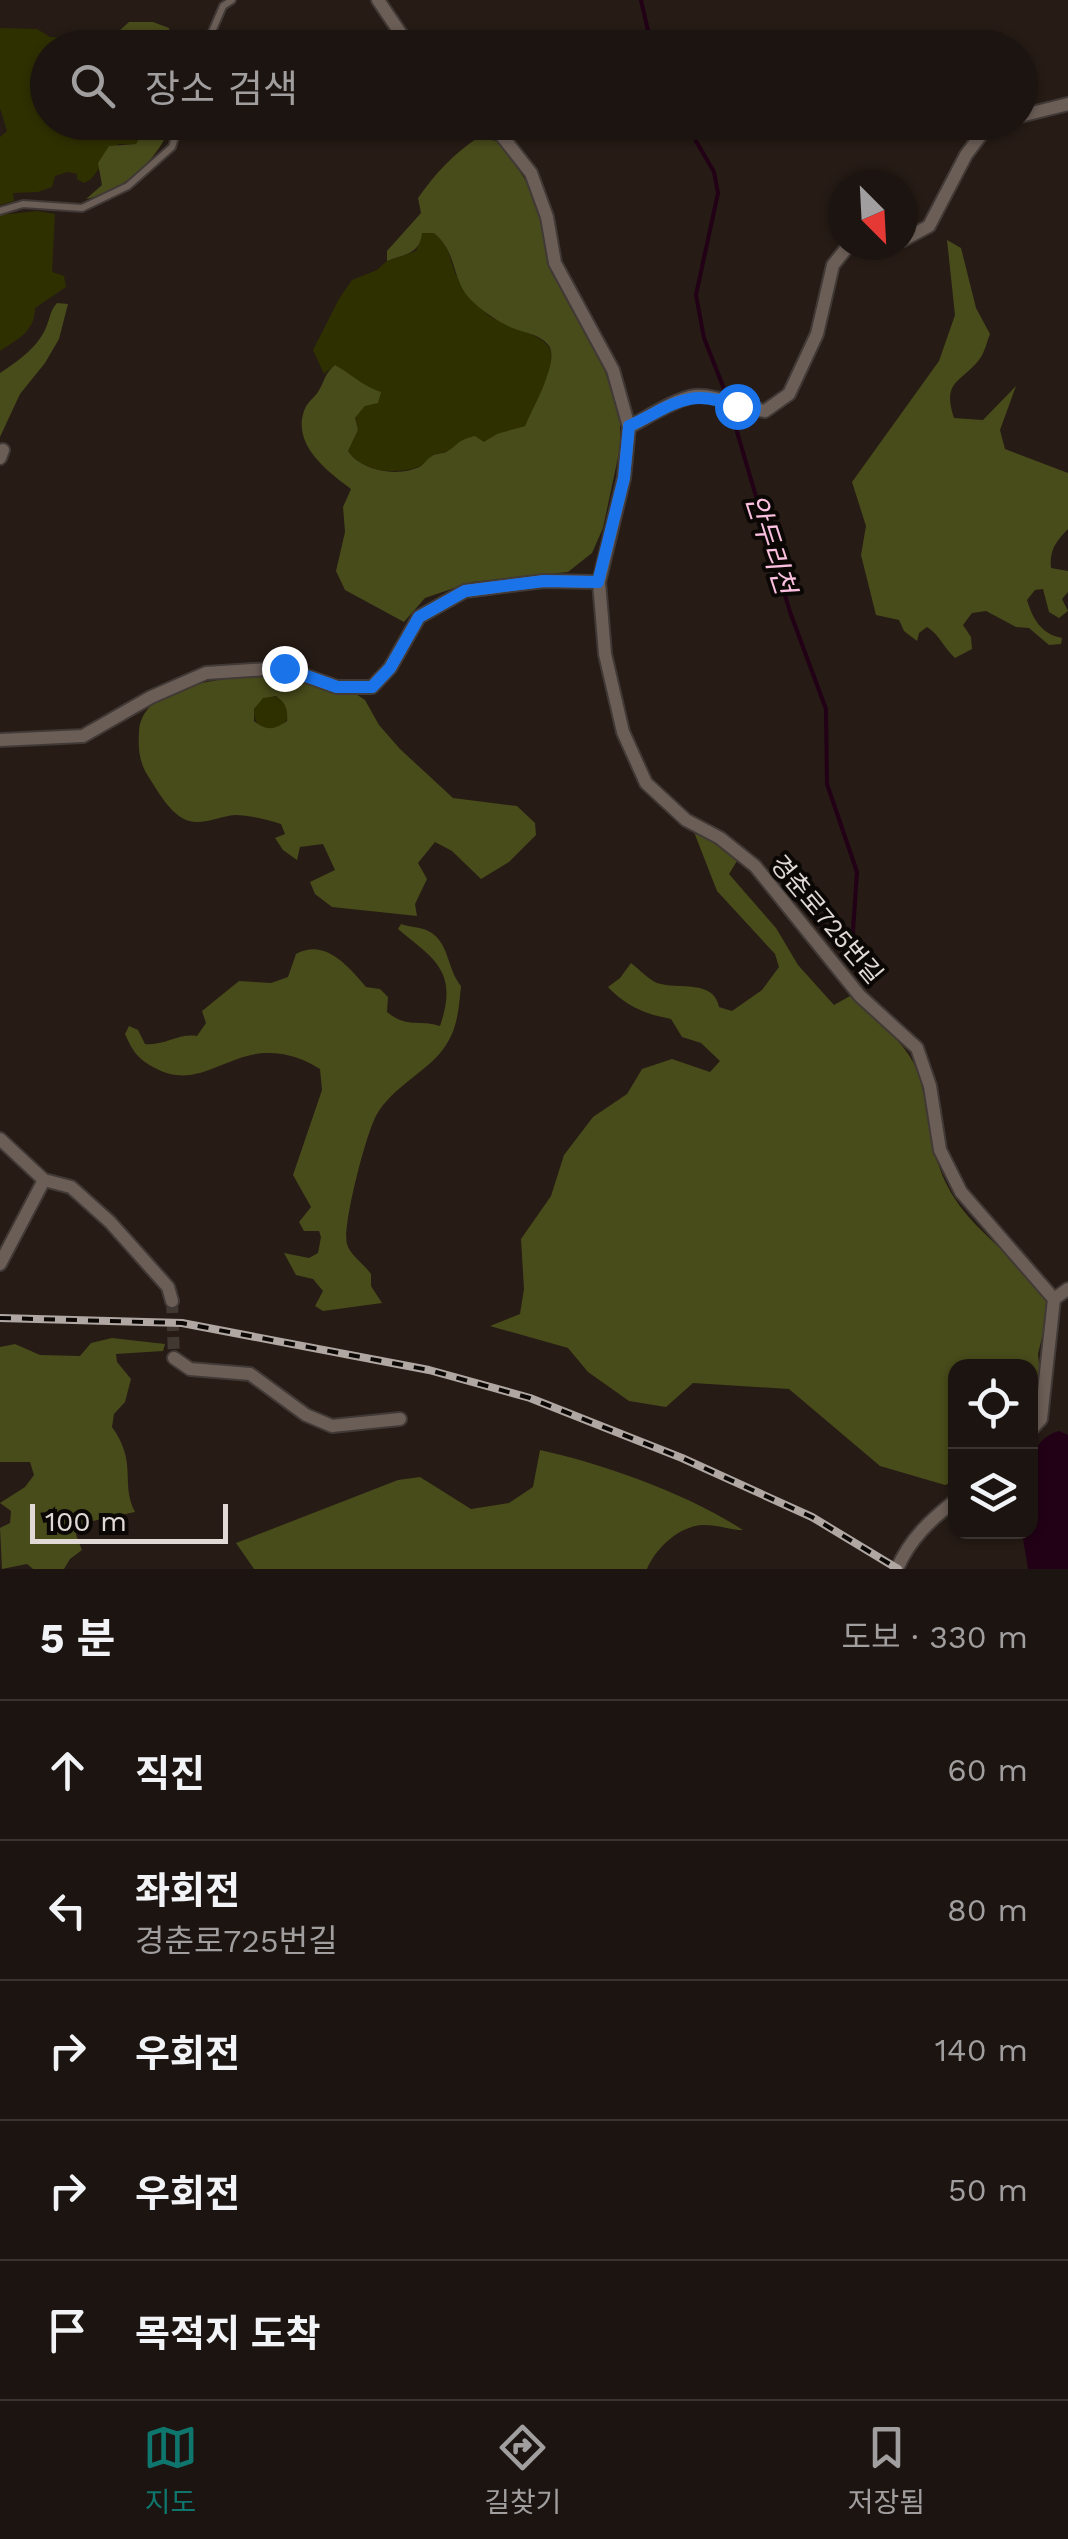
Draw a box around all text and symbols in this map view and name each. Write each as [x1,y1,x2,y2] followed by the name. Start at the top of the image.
[30,30,1038,140] search box
[65,58,120,113] icon: search
[145,67,298,111] text: 장소 검색
[828,170,918,260] north arrow
[715,384,761,430] route start
[739,490,803,601] water label: 안두리천
[262,646,308,692] route end
[765,849,889,989] street label: 경춘로725번길
[948,1359,1038,1539] map controls
[948,1359,1038,1449] button: locate
[948,1449,1038,1539] button: layers
[30,1499,228,1544] scale bar
[45,1505,127,1538] text: 100 m
[40,1614,115,1663] text: 5 분
[841,1618,1028,1656] text: 도보 · 330 m
[40,1743,95,1798] icon: ahead
[947,1751,1028,1789] text: 60 m
[135,1752,205,1796] text: 직진
[135,1869,240,1913] text: 좌회전
[40,1883,95,1938] icon: left
[947,1891,1028,1929] text: 80 m
[135,1922,337,1960] text: 경춘로725번길
[40,2023,95,2078] icon: right
[935,2031,1028,2069] text: 140 m
[135,2032,240,2076] text: 우회전
[40,2163,95,2218] icon: right
[948,2171,1028,2209] text: 50 m
[135,2172,240,2216] text: 우회전
[40,2303,95,2358] icon: arrive
[135,2312,321,2356] text: 목적지 도착
[143,2420,198,2520] tab: 지도
[484,2420,561,2520] tab: 길찾기
[848,2420,925,2520] tab: 저장됨

